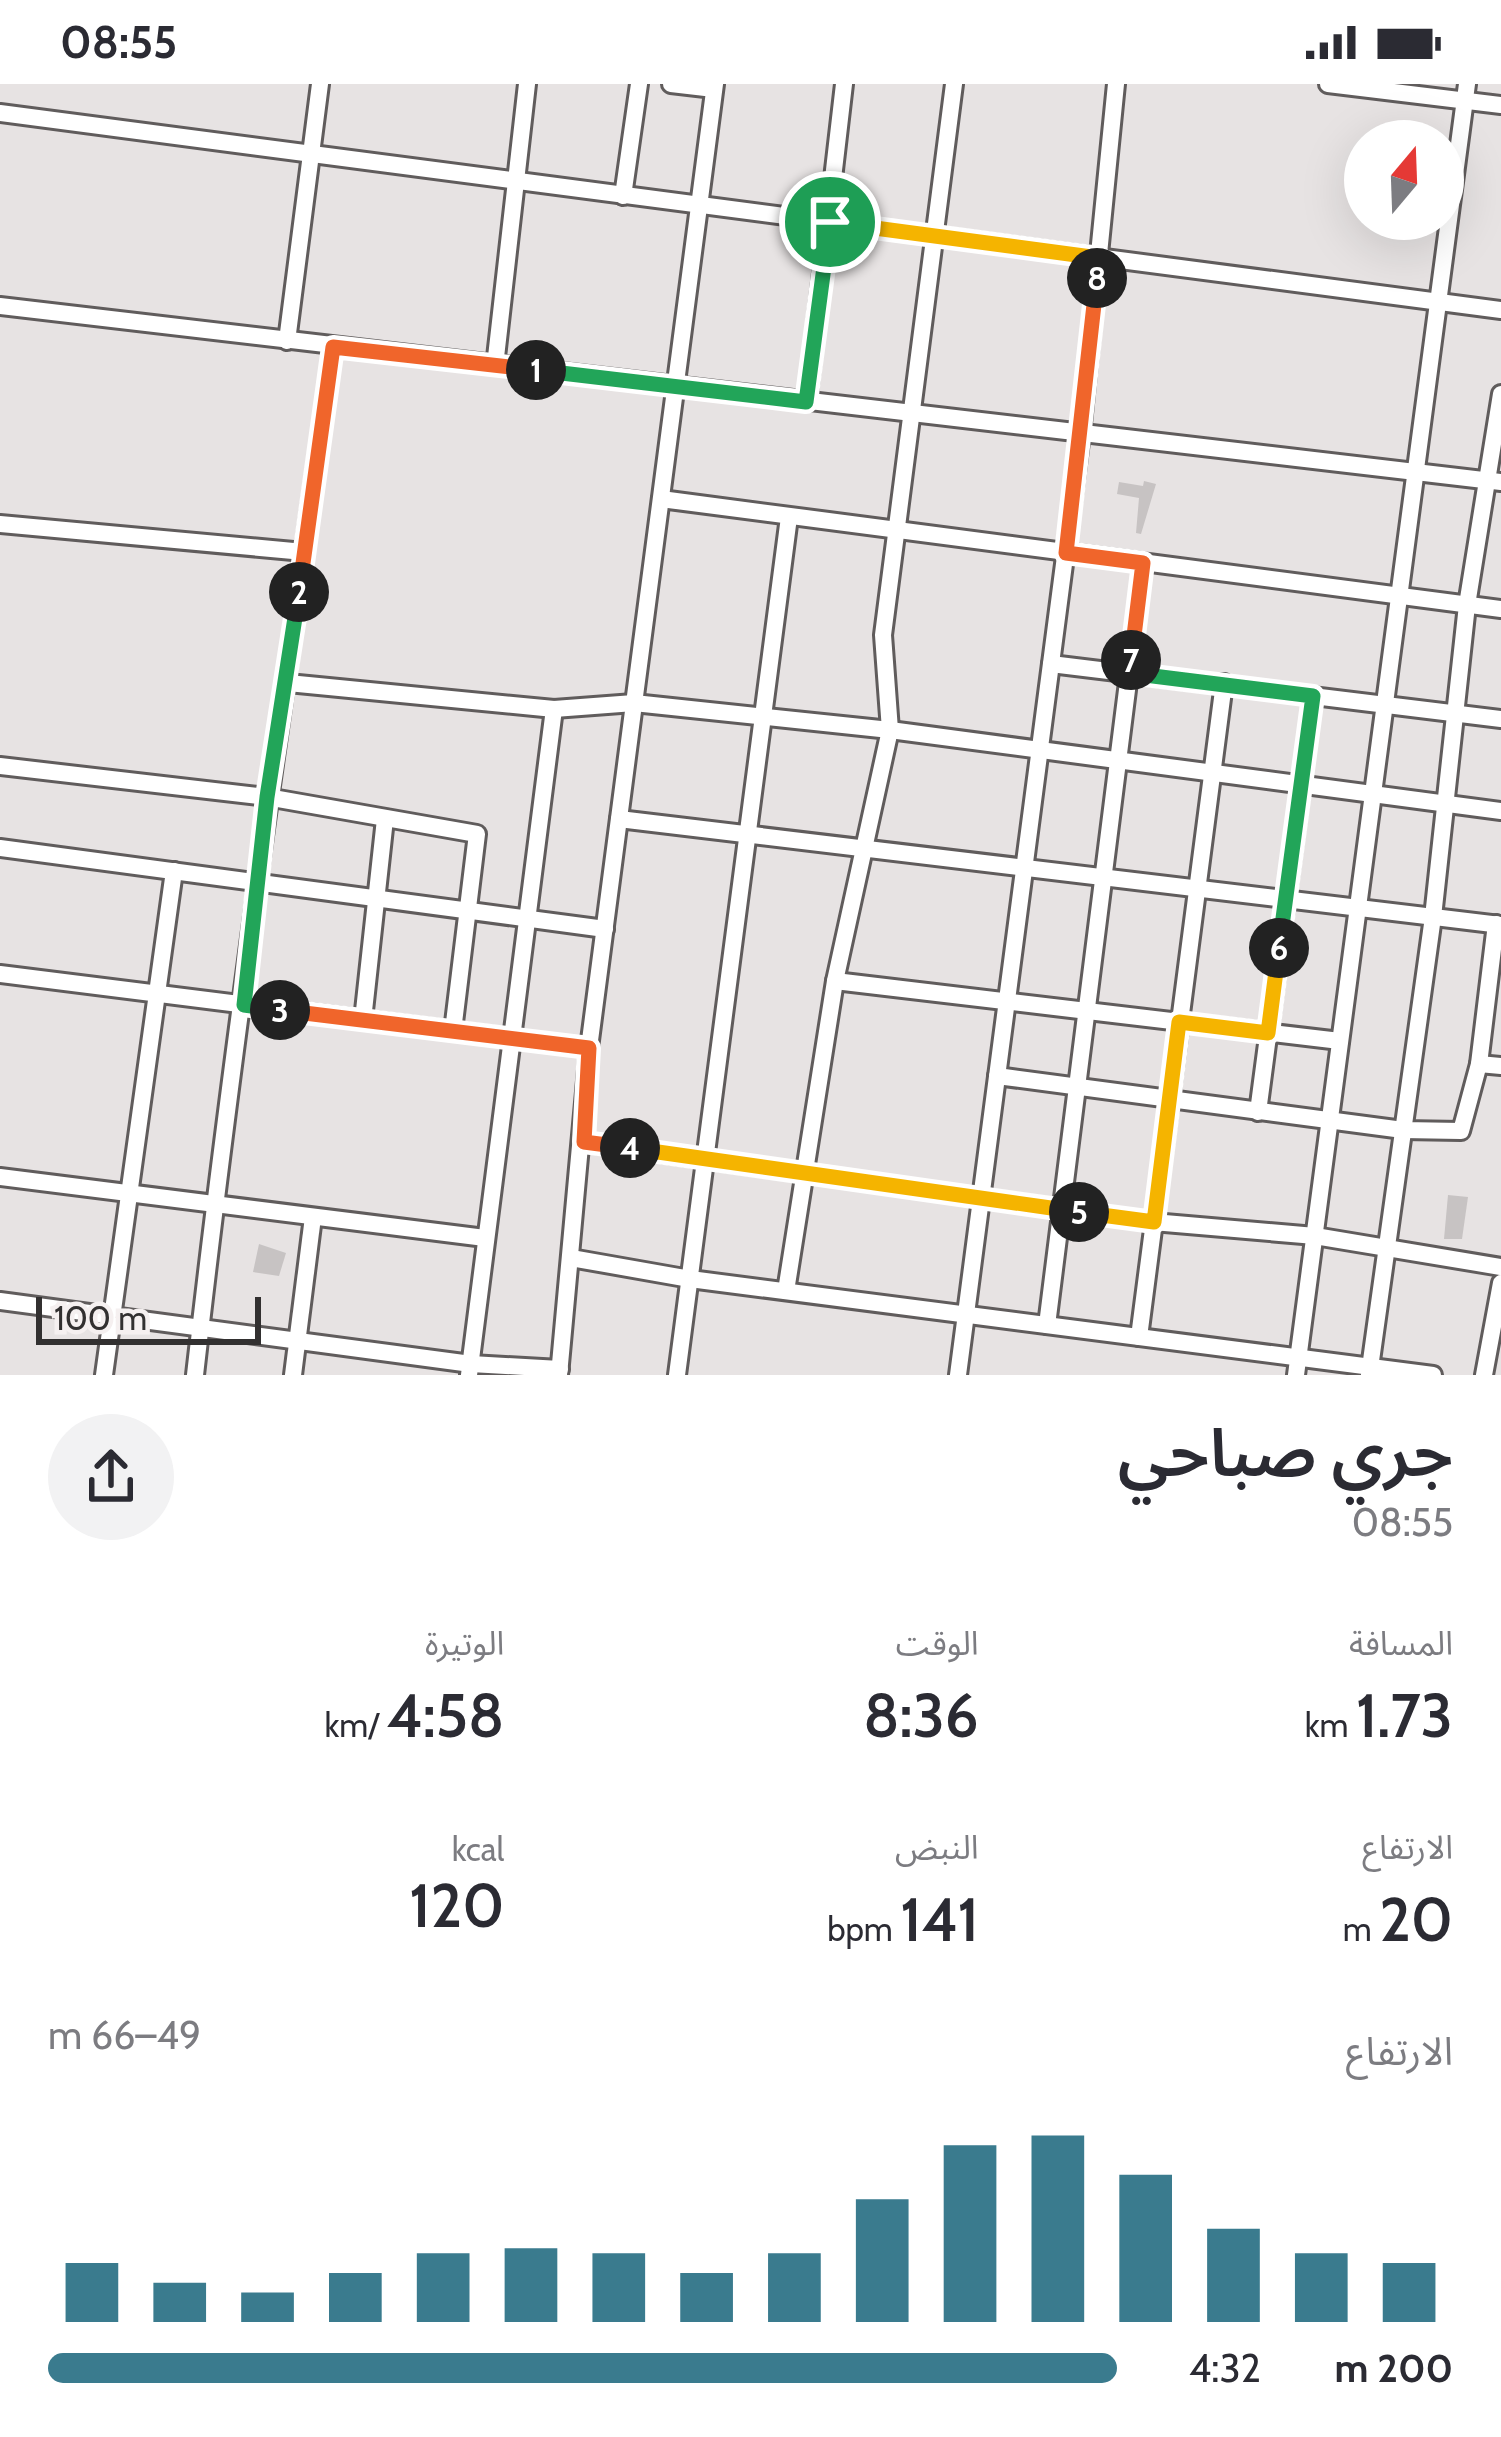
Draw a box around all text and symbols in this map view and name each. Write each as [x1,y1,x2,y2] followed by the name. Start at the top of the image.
[60,15,177,69] text: 08:55
[1344,120,1464,240] north arrow
[1344,120,1464,240] map controls
[779,171,881,273] pin
[797,189,863,255] icon: arrive
[1067,248,1127,308] pin: 8
[1087,258,1107,298] text: 8
[506,340,566,400] pin: 1
[530,350,542,390] text: 1
[269,562,329,622] pin: 2
[290,572,308,612] text: 2
[1101,630,1161,690] pin: 7
[1123,640,1139,680] text: 7
[1249,918,1309,978] pin: 6
[1270,928,1288,968] text: 6
[250,980,310,1040] pin: 3
[271,990,289,1030] text: 3
[600,1118,660,1178] pin: 4
[620,1128,640,1168] text: 4
[1049,1182,1109,1242] pin: 5
[1070,1192,1088,1232] text: 5
[36,1291,261,1344] scale bar
[54,1298,147,1338] text: 100 m
[1118,1412,1453,1493] text: جري صباحي
[48,1414,174,1540] button: share
[1352,1498,1453,1546] text: 08:55
[425,1623,504,1663] text: الوتيرة
[896,1623,979,1663] text: الوقت
[1349,1623,1453,1663] text: المسافة
[386,1679,504,1752] text: 4:58
[863,1679,979,1752] text: 8:36
[1356,1679,1453,1752] text: 1.73
[325,1705,386,1745] text: /km
[1305,1705,1356,1745] text: km
[895,1827,979,1867] text: النبض
[1362,1827,1453,1867] text: الارتفاع
[452,1829,504,1869] text: kcal
[409,1869,504,1942] text: 120
[900,1883,979,1956] text: 141
[1379,1883,1453,1956] text: 20
[827,1909,900,1949] text: bpm
[1343,1909,1379,1949] text: m
[48,2011,201,2059] text: 49–66 m
[1346,2027,1453,2075] text: الارتفاع
[1189,2344,1261,2392] text: 4:32
[1335,2344,1453,2392] text: 200 m

